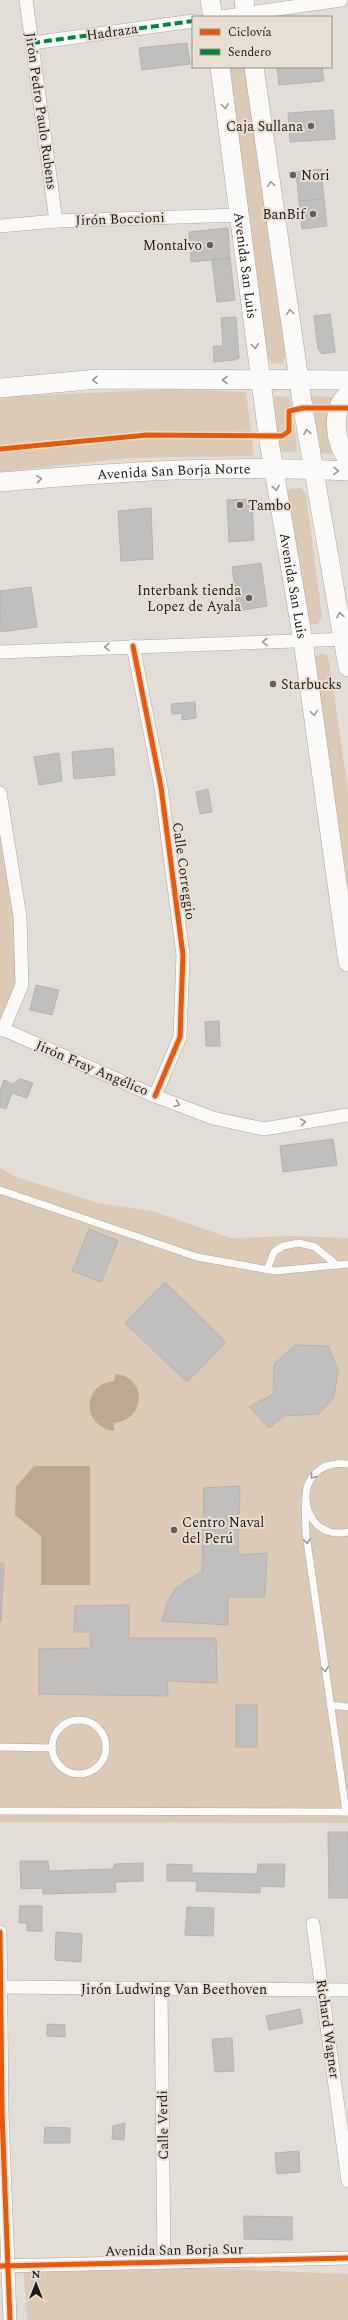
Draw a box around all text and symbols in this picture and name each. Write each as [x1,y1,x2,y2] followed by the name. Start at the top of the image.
[192,16,332,68] legend
[85,18,139,46] street label: Hadraza
[228,23,272,42] text: Ciclovía
[20,31,62,191] street label: Jirón Pedro Paulo Rubens
[228,43,271,62] text: Sendero
[220,103,229,109] one-way arrow
[226,116,303,137] place label: Caja Sullana
[306,121,316,131] marker: Caja Sullana
[301,165,330,186] place label: Nori
[288,170,298,180] marker: Nori
[267,181,276,187] one-way arrow
[262,204,306,225] place label: BanBif
[75,207,165,231] street label: Jirón Boccioni
[308,209,318,219] marker: BanBif
[229,211,263,320] street label: Avenida San Luis
[143,235,202,256] place label: Montalvo
[205,240,215,250] marker: Montalvo
[286,309,295,316] one-way arrow
[251,343,260,349] one-way arrow
[92,375,98,384] one-way arrow
[222,376,228,384] one-way arrow
[304,429,312,435] one-way arrow
[96,458,251,485] street label: Avenida San Borja Norte
[333,466,339,475] one-way arrow
[36,474,42,483] one-way arrow
[272,485,280,491] one-way arrow
[248,495,291,516] place label: Tambo
[235,500,245,510] marker: Tambo
[274,531,313,640] street label: Avenida San Luis
[137,580,241,617] place label: Interbank tienda Lopez de Ayala
[244,593,254,603] marker: Interbank tienda Lopez de Ayala
[336,612,344,618] one-way arrow
[262,638,268,646] one-way arrow
[104,643,110,652] one-way arrow
[281,674,342,695] place label: Starbucks
[268,679,278,689] marker: Starbucks
[309,710,318,716] one-way arrow
[167,821,201,921] street label: Calle Correggio
[32,1035,152,1101] street label: Jirón Fray Angélico
[174,1100,181,1108] one-way arrow
[300,1118,306,1127] one-way arrow
[311,1471,318,1478] one-way arrow
[182,1512,264,1549] place label: Centro Naval del Perú
[169,1525,179,1535] marker: Centro Naval del Perú
[302,1537,311,1544] one-way arrow
[320,1666,329,1672] one-way arrow
[311,1978,345,2081] street label: Richard Wagner
[81,1979,267,2000] street label: Jirón Ludwing Van Beethoven
[152,2090,174,2160] street label: Calle Verdi
[105,2238,244,2262] street label: Avenida San Borja Sur
[16,2264,56,2304] north arrow
[32,2266,41,2283] text: N

